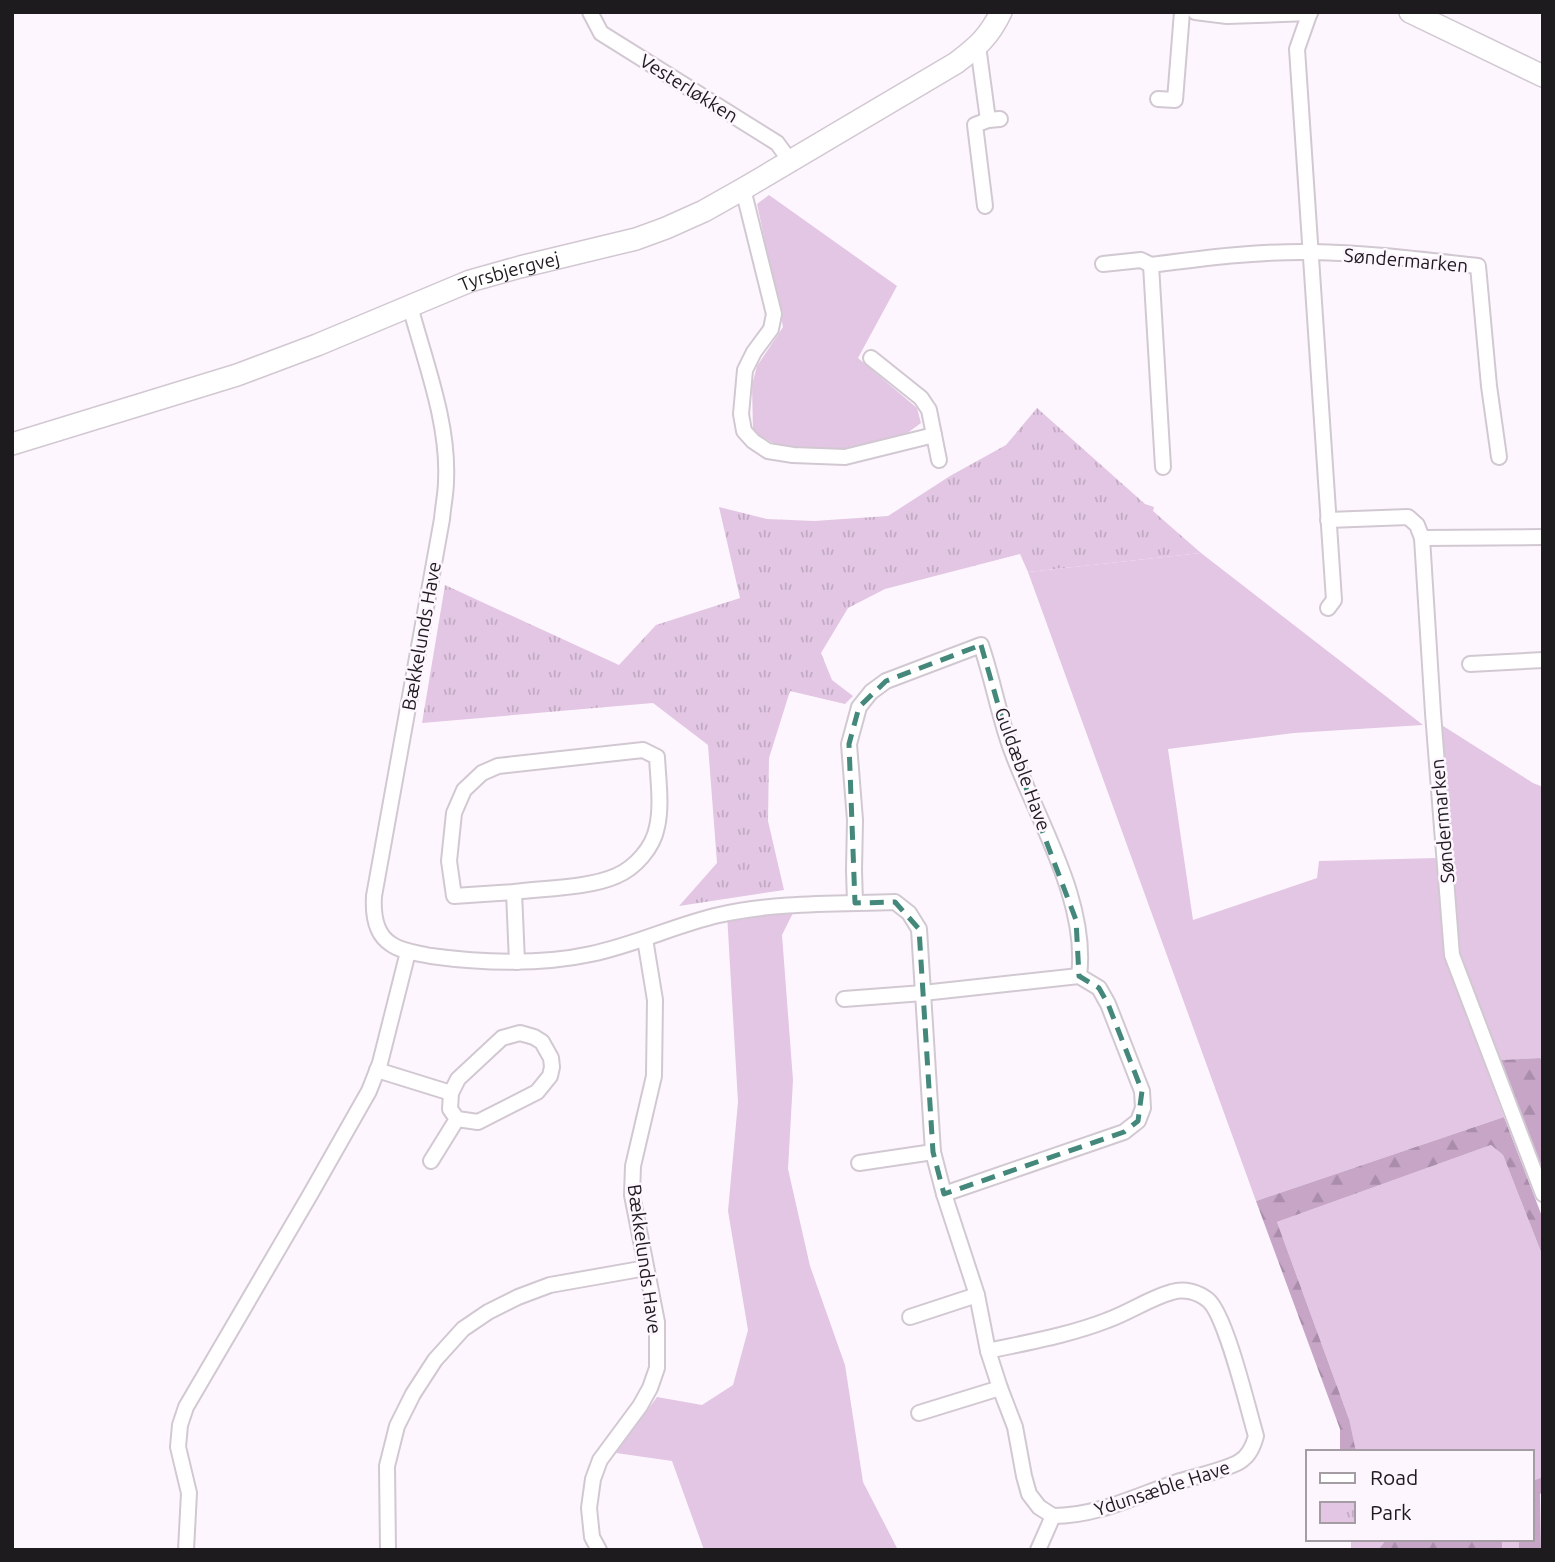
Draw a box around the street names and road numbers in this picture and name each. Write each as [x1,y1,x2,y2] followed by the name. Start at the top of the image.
[636,49,742,127] street label: Vesterløkken
[1343,244,1469,276] street label: Søndermarken
[455,247,562,296] street label: Tyrsbjergvej
[397,560,445,712] street label: Bækkelunds Have
[991,704,1055,834] street label: Guldæble Have
[1426,758,1458,884] street label: Søndermarken
[624,1183,666,1335] street label: Bækkelunds Have
[1091,1456,1233,1520] street label: Ydunsæble Have

